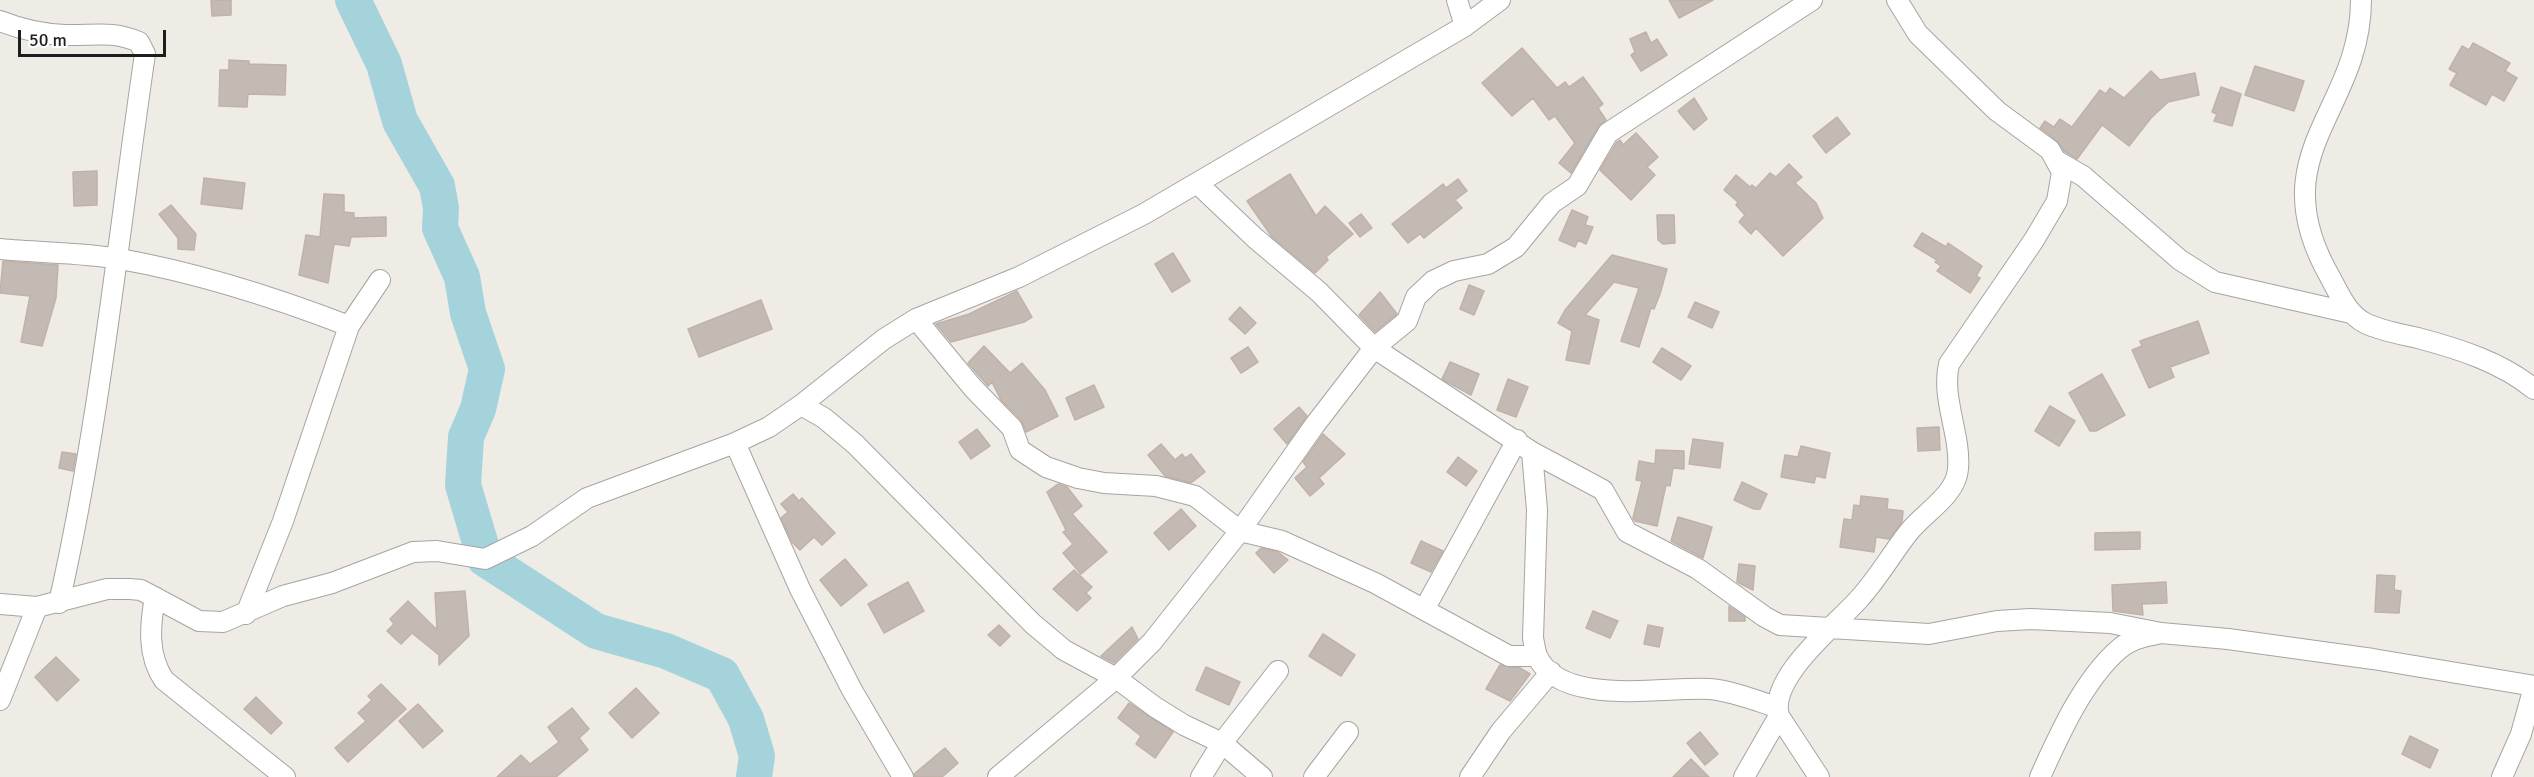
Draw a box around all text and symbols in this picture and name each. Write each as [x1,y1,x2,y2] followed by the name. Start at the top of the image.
[21,18,170,56] scale bar
[29,29,67,51] text: 50 m

